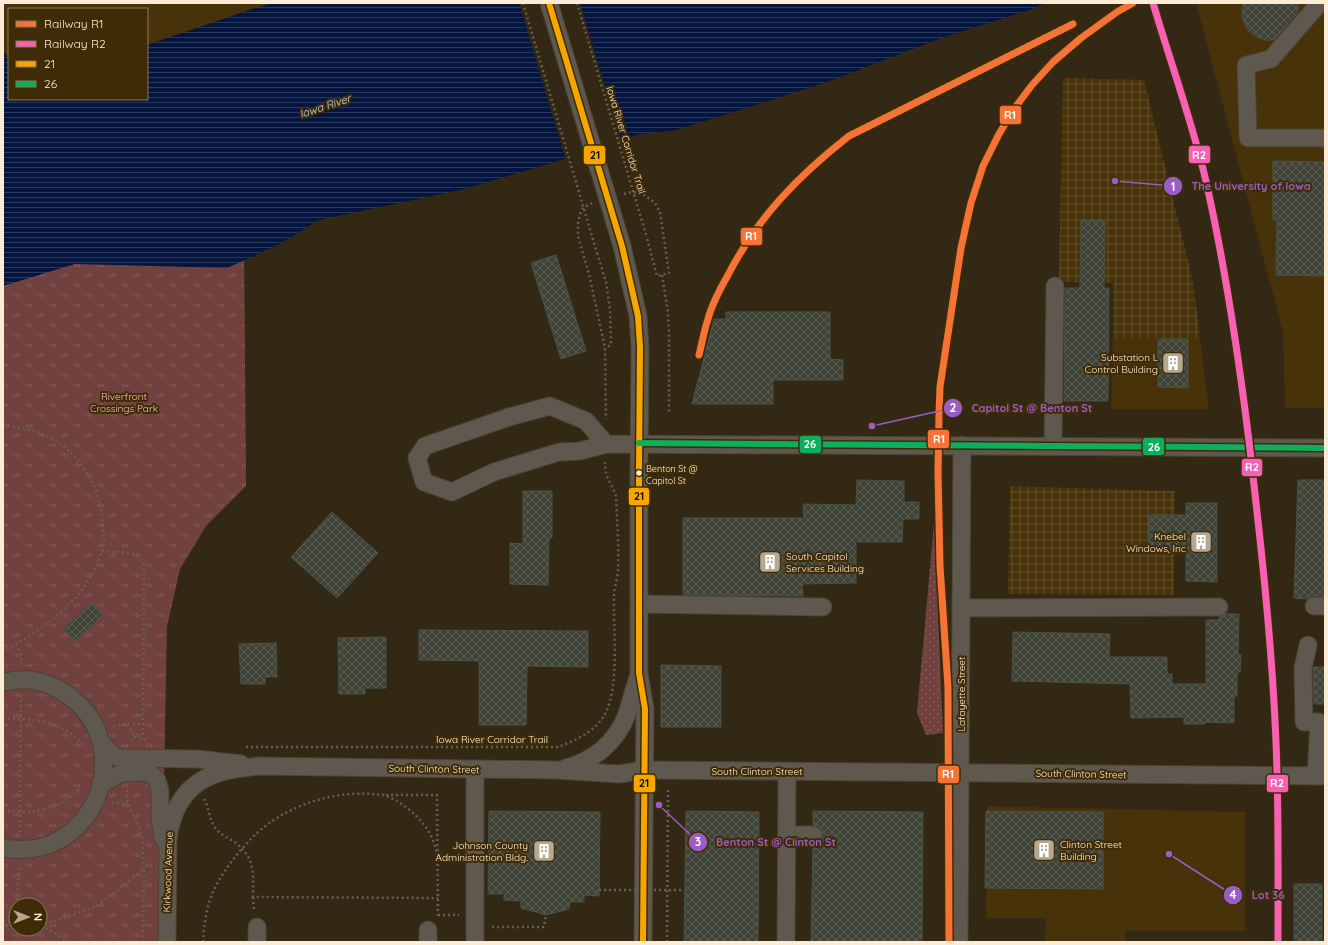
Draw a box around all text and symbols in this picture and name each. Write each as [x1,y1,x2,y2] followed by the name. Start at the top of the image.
[8,8,148,100] legend
[44,16,103,31] text: Railway R1
[44,36,106,51] text: Railway R2
[44,56,55,71] text: 21
[44,76,58,91] text: 26
[603,85,649,195] street label: Iowa River Corridor Trail
[297,91,354,121] water label: Iowa River
[999,105,1022,125] line badge: R1
[1004,108,1016,122] text: R1
[583,145,606,165] line badge: 21
[1188,145,1211,164] line badge: R2
[590,148,600,162] text: 21
[1192,148,1206,162] text: R2
[1163,175,1318,198] callout: The University of Iowa
[1171,179,1175,194] text: 1
[1191,179,1311,193] text: The University of Iowa
[740,227,763,246] line badge: R1
[745,229,757,243] text: R1
[1160,350,1186,376] building icon: Substation L Control Building
[1085,351,1159,376] place label: Substation L Control Building
[90,390,158,415] park label: Riverfront Crossings Park
[943,397,1100,420] callout: Capitol St @ Benton St
[950,400,957,415] text: 2
[972,401,1092,415] text: Capitol St @ Benton St
[927,429,950,449] line badge: R1
[933,432,945,446] text: R1
[799,435,822,454] line badge: 26
[804,437,816,451] text: 26
[1142,437,1165,456] line badge: 26
[1148,440,1160,454] text: 26
[1241,458,1263,477] line badge: R2
[1245,460,1259,474] text: R2
[646,463,698,486] place label: Benton St @ Capitol St
[634,468,644,478] marker: Benton St @ Capitol St
[628,487,650,506] line badge: 21
[634,489,644,503] text: 21
[1188,529,1214,555] building icon: Knebel Windows, Inc
[1126,530,1186,555] place label: Knebel Windows, Inc
[757,549,783,575] building icon: South Capitol Services Building
[786,550,864,575] place label: South Capitol Services Building
[955,656,968,731] street label: Lafayette Street
[436,733,548,746] street label: Iowa River Corridor Trail
[388,762,480,776] street label: South Clinton Street
[711,765,803,778] street label: South Clinton Street
[937,765,960,784] line badge: R1
[942,767,954,781] text: R1
[1035,767,1127,781] street label: South Clinton Street
[633,774,656,793] line badge: 21
[1266,774,1289,793] line badge: R2
[639,776,649,790] text: 21
[1270,776,1284,790] text: R2
[688,830,844,853] callout: Benton St @ Clinton St
[160,831,176,913] street label: Kirkwood Avenue
[695,834,701,849] text: 3
[716,835,836,849] text: Benton St @ Clinton St
[1031,837,1057,863] building icon: Clinton Street Building
[531,838,557,864] building icon: Johnson County Administration Bldg.
[1060,838,1123,863] place label: Clinton Street Building
[436,839,528,864] place label: Johnson County Administration Bldg.
[1223,884,1292,907] callout: Lot 36
[1229,887,1237,902] text: 4
[1252,888,1284,902] text: Lot 36
[8,897,48,937] north arrow
[31,913,45,921] text: N

